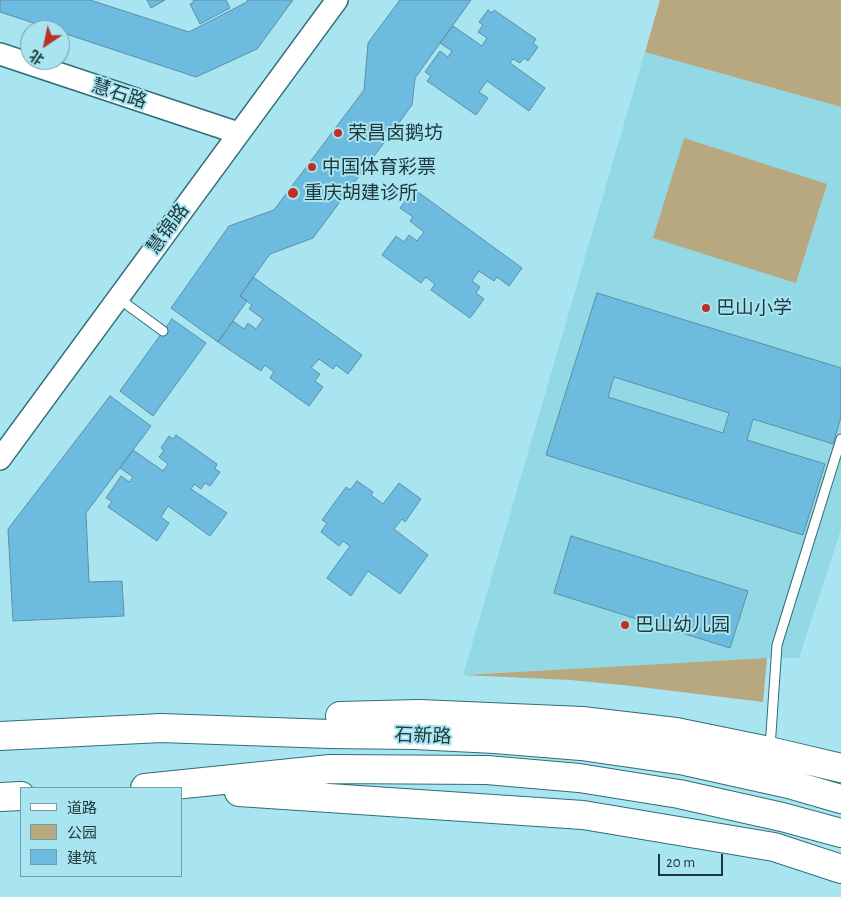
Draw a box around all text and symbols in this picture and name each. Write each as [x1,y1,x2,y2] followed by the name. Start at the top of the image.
[20,20,70,70] north arrow
[27,47,47,66] text: 北
[88,74,150,114] street label: 慧石路
[348,122,443,144] place label: 荣昌卤鹅坊
[332,127,344,139] marker: 荣昌卤鹅坊
[322,156,436,178] place label: 中国体育彩票
[306,161,318,173] marker: 中国体育彩票
[304,182,418,204] place label: 重庆胡建诊所
[286,186,300,200] marker: 重庆胡建诊所
[142,199,194,259] street label: 慧锦路
[716,297,792,319] place label: 巴山小学
[700,302,712,314] marker: 巴山小学
[635,614,730,636] place label: 巴山幼儿园
[619,619,631,631] marker: 巴山幼儿园
[394,724,452,748] street label: 石新路
[20,787,182,877] legend
[67,801,97,816] text: 道路
[67,826,97,841] text: 公园
[661,844,726,876] scale bar
[67,851,97,866] text: 建筑
[666,855,695,870] text: 20 m

